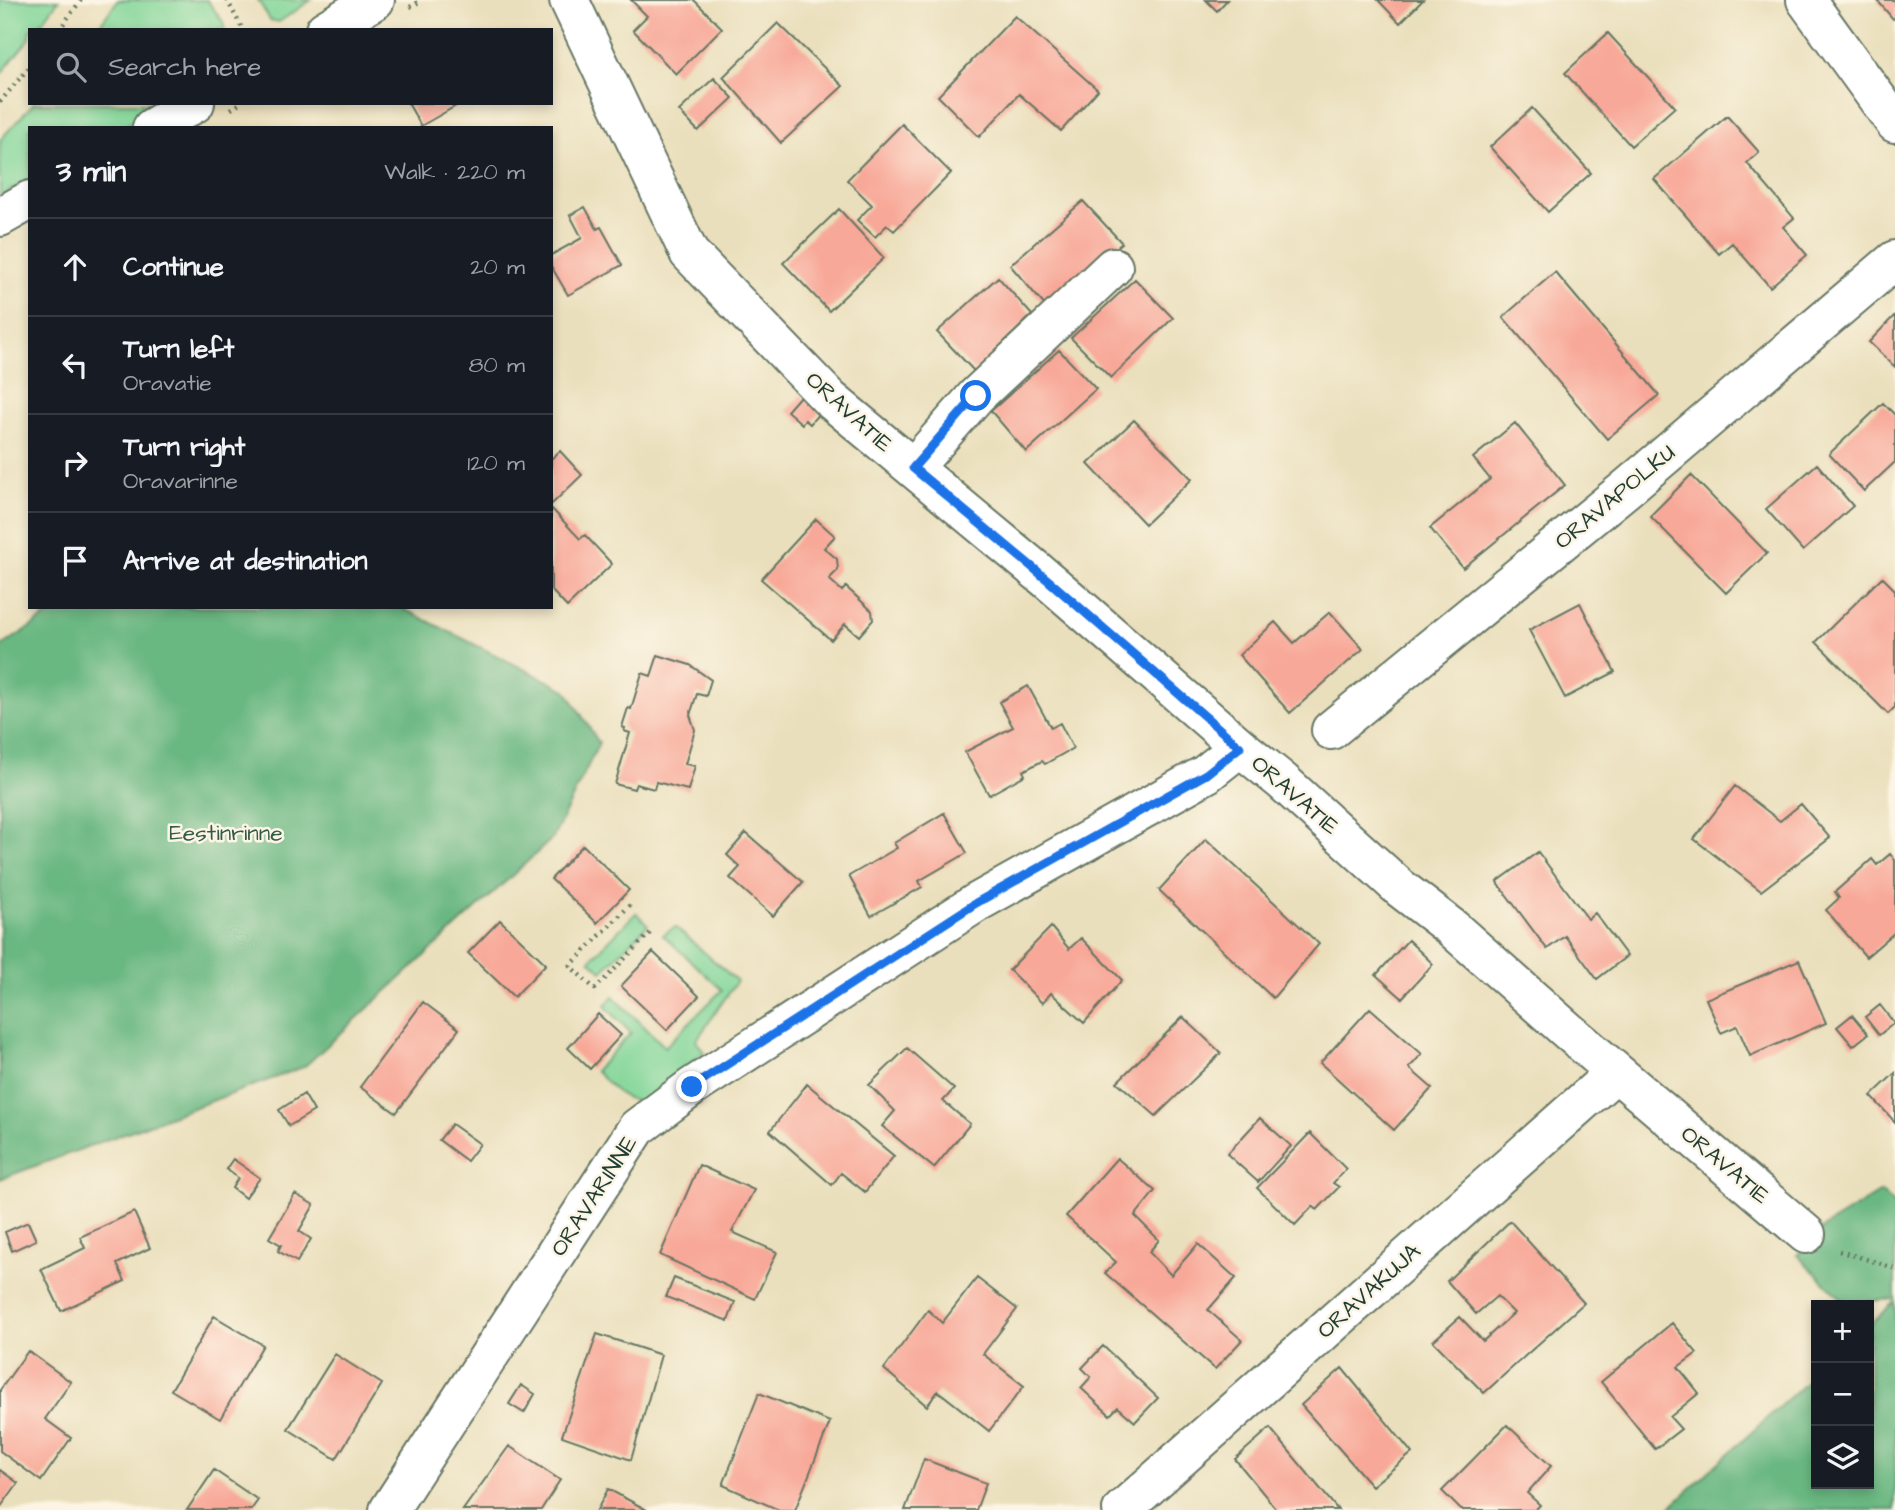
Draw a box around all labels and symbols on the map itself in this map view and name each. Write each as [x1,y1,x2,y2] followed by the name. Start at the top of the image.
[798,364,900,460] street label: ORAVATIE
[960,380,991,411] route start
[1548,437,1682,557] street label: ORAVAPOLKU
[1244,748,1346,842] street label: ORAVATIE
[169,817,283,849] park label: Eestinrinne
[676,1071,707,1102] route end
[1674,1118,1777,1212] street label: ORAVATIE
[543,1129,645,1263] street label: ORAVARINNE
[1310,1236,1428,1346] street label: ORAVAKUJA

